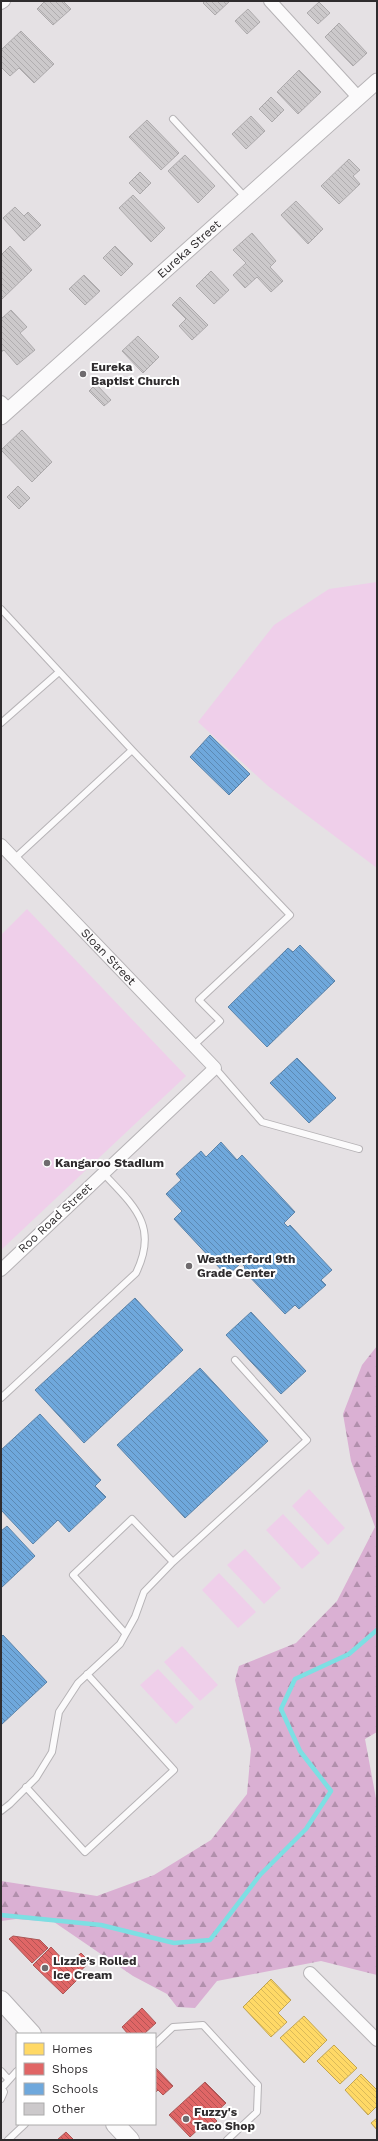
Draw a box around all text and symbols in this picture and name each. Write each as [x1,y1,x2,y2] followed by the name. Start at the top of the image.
[154,217,223,281] street label: Eureka Street
[91,360,180,388] place label: Eureka Baptist Church
[78,369,88,379] marker: Eureka Baptist Church
[78,926,139,988] street label: Sloan Street
[55,1156,164,1170] place label: Kangaroo Stadium
[42,1158,52,1168] marker: Kangaroo Stadium
[15,1180,95,1256] street label: Roo Road Street
[197,1252,295,1280] place label: Weatherford 9th Grade Center
[184,1261,194,1271] marker: Weatherford 9th Grade Center
[53,1954,137,1982] place label: Lizzie’s Rolled Ice Cream
[40,1963,50,1973] marker: Lizzie’s Rolled Ice Cream
[16,2033,156,2125] legend
[52,2042,93,2056] text: Homes
[52,2062,88,2076] text: Shops
[52,2082,98,2096] text: Schools
[52,2102,85,2116] text: Other
[194,2105,255,2133] place label: Fuzzy's Taco Shop
[181,2114,191,2124] marker: Fuzzy's Taco Shop

